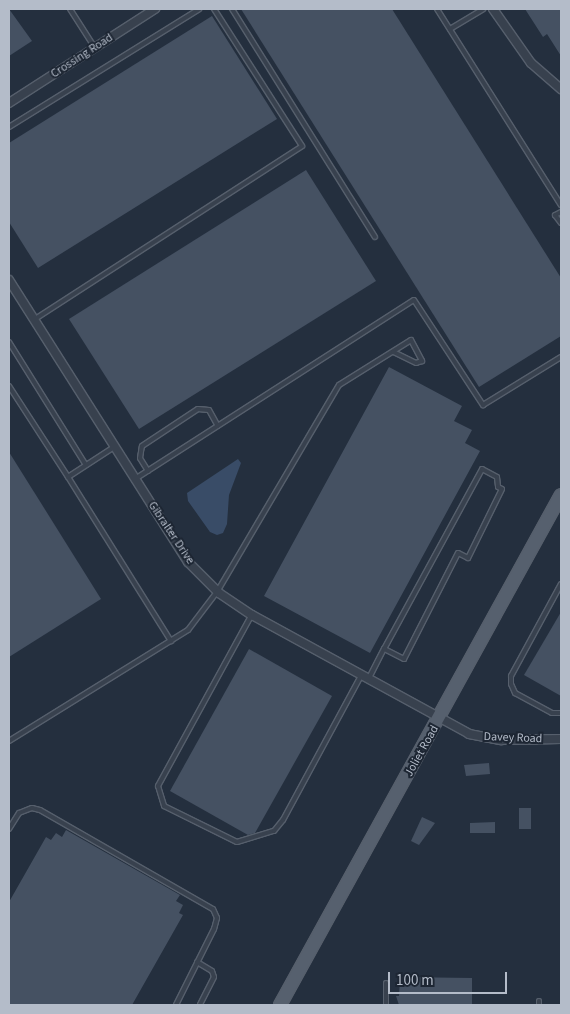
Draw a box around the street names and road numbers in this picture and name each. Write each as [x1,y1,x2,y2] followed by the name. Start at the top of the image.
[48,31,116,81] street label: Crossing Road
[145,499,197,567] street label: Gibralter Drive
[402,723,442,779] street label: Joliet Road
[483,730,543,746] street label: Davey Road

